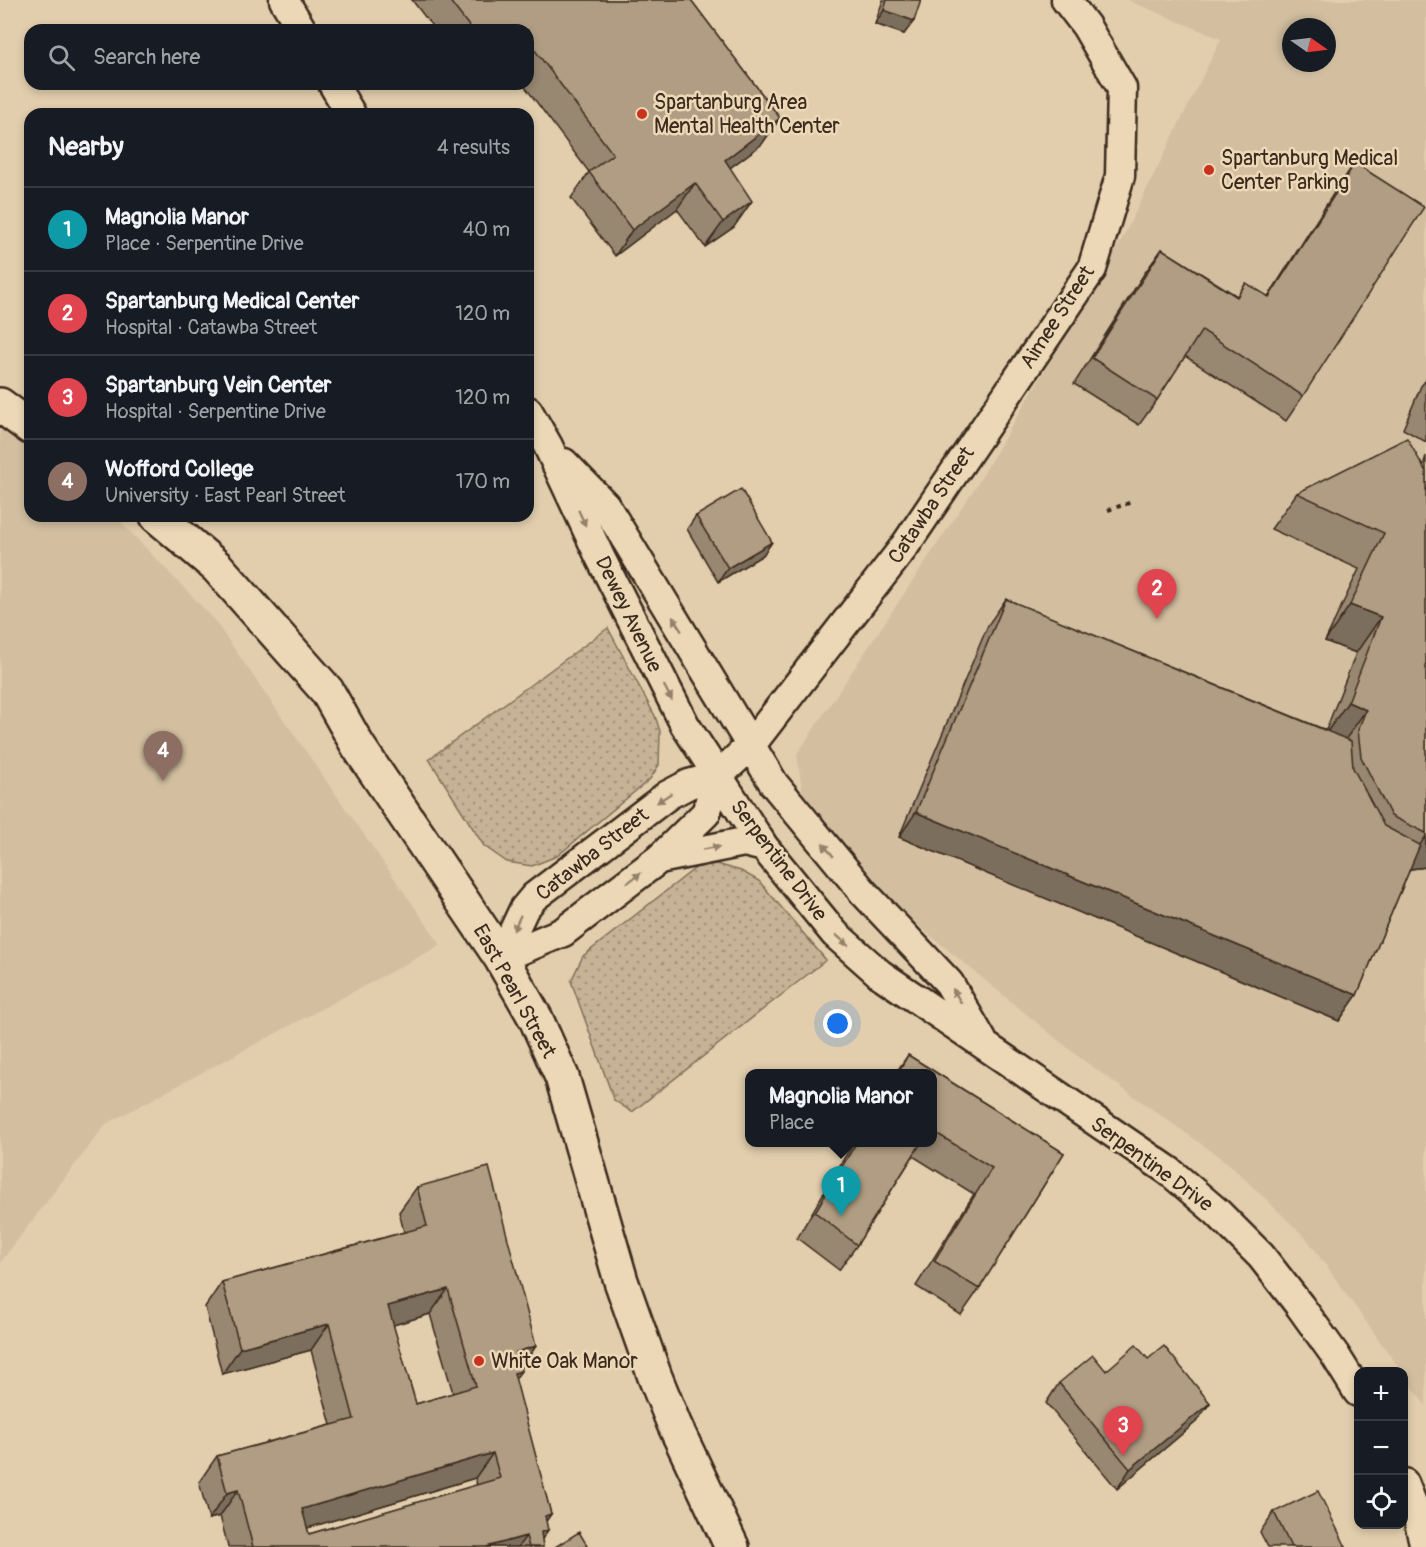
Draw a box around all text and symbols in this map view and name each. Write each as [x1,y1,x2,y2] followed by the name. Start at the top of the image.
[1282,18,1336,72] north arrow
[24,24,534,90] search box
[45,41,78,74] icon: search
[93,43,200,71] text: Search here
[654,89,840,140] place label: Spartanburg Area Mental Health Center
[635,107,649,121] marker: Spartanburg Area Mental Health Center
[48,131,124,163] text: Nearby
[437,135,510,160] text: 4 results
[1221,145,1398,196] place label: Spartanburg Medical Center Parking
[1202,163,1216,177] marker: Spartanburg Medical Center Parking
[105,203,249,231] text: Magnolia Manor
[64,217,71,242] text: 1
[463,217,510,242] text: 40 m
[105,231,304,256] text: Place · Serpentine Drive
[1014,260,1101,374] street label: Aimee Street
[105,287,359,315] text: Spartanburg Medical Center
[62,301,73,326] text: 2
[455,301,510,326] text: 120 m
[105,315,317,340] text: Hospital · Catawba Street
[105,371,331,399] text: Spartanburg Vein Center
[62,385,73,410] text: 3
[455,385,510,410] text: 120 m
[105,399,326,424] text: Hospital · Serpentine Drive
[882,441,981,569] street label: Catawba Street
[105,455,253,483] text: Wofford College
[62,469,73,494] text: 4
[456,469,510,494] text: 170 m
[105,483,346,508] text: University · East Pearl Street
[578,509,587,526] one-way arrow
[589,552,669,677] street label: Dewey Avenue
[1138,570,1176,619] pin: 2
[671,616,682,632] one-way arrow
[663,685,673,702] one-way arrow
[144,732,182,781] pin: 4
[657,792,673,804] one-way arrow
[724,794,833,927] street label: Serpentine Drive
[530,802,655,907] street label: Catawba Street
[702,843,721,852] one-way arrow
[822,843,835,858] one-way arrow
[626,872,642,885] one-way arrow
[513,914,522,931] one-way arrow
[467,920,563,1063] street label: East Pearl Street
[834,933,849,946] one-way arrow
[952,987,962,1004] one-way arrow
[823,1009,852,1038] your location
[745,1069,937,1147] popup
[769,1082,913,1110] text: Magnolia Manor
[769,1110,814,1135] text: Place
[1085,1111,1219,1218] street label: Serpentine Drive
[822,1166,860,1216] pin: 1
[491,1348,638,1375] place label: White Oak Manor
[472,1354,486,1368] marker: White Oak Manor
[1354,1367,1408,1529] map controls
[1354,1367,1408,1421] button: +
[1104,1406,1142,1456] pin: 3
[1354,1421,1408,1475] button: −
[1354,1475,1408,1529] button: locate

